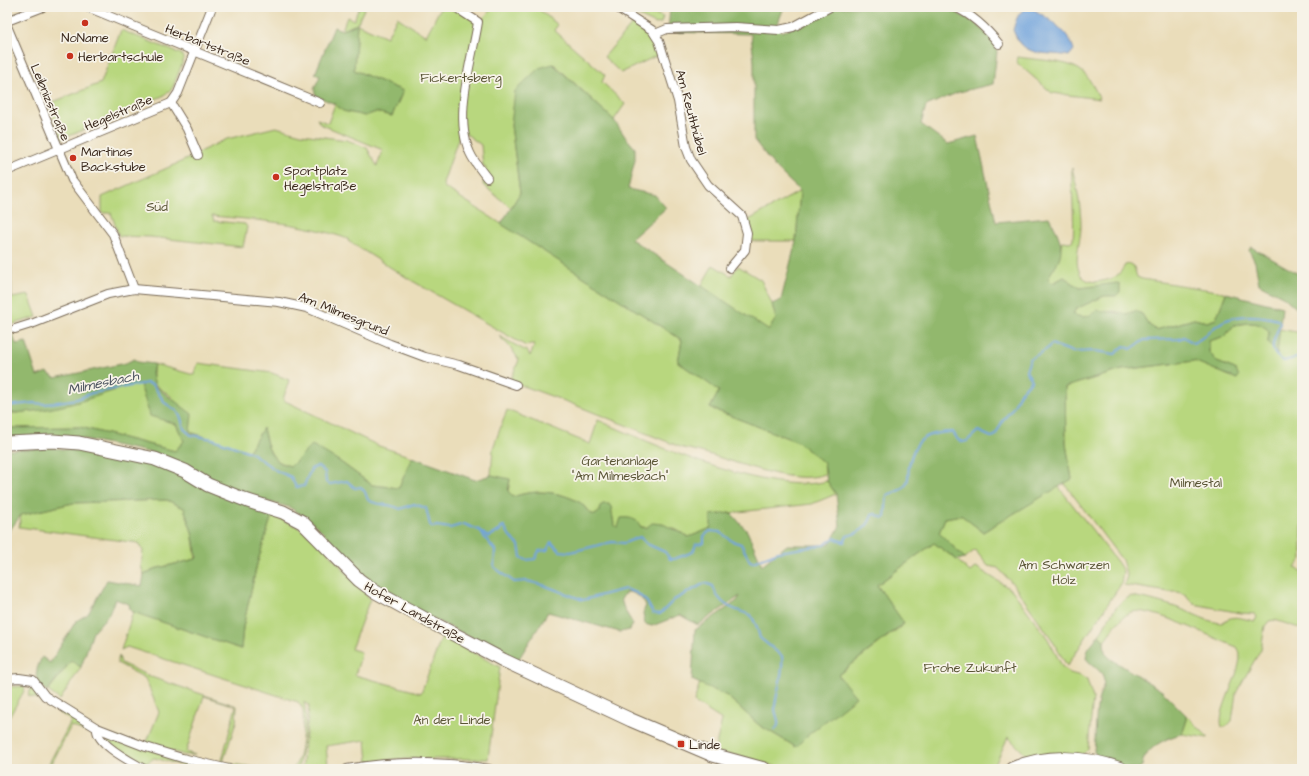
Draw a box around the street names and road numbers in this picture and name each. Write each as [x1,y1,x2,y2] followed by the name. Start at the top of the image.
[162,20,253,70] street label: Herbartstraße
[26,61,74,144] street label: Leibnizstraße
[671,68,711,157] street label: Am Reuthhübel
[81,90,156,136] street label: Hegelstraße
[295,288,392,341] street label: Am Milmesgrund
[361,578,468,648] street label: Hofer Landstraße

